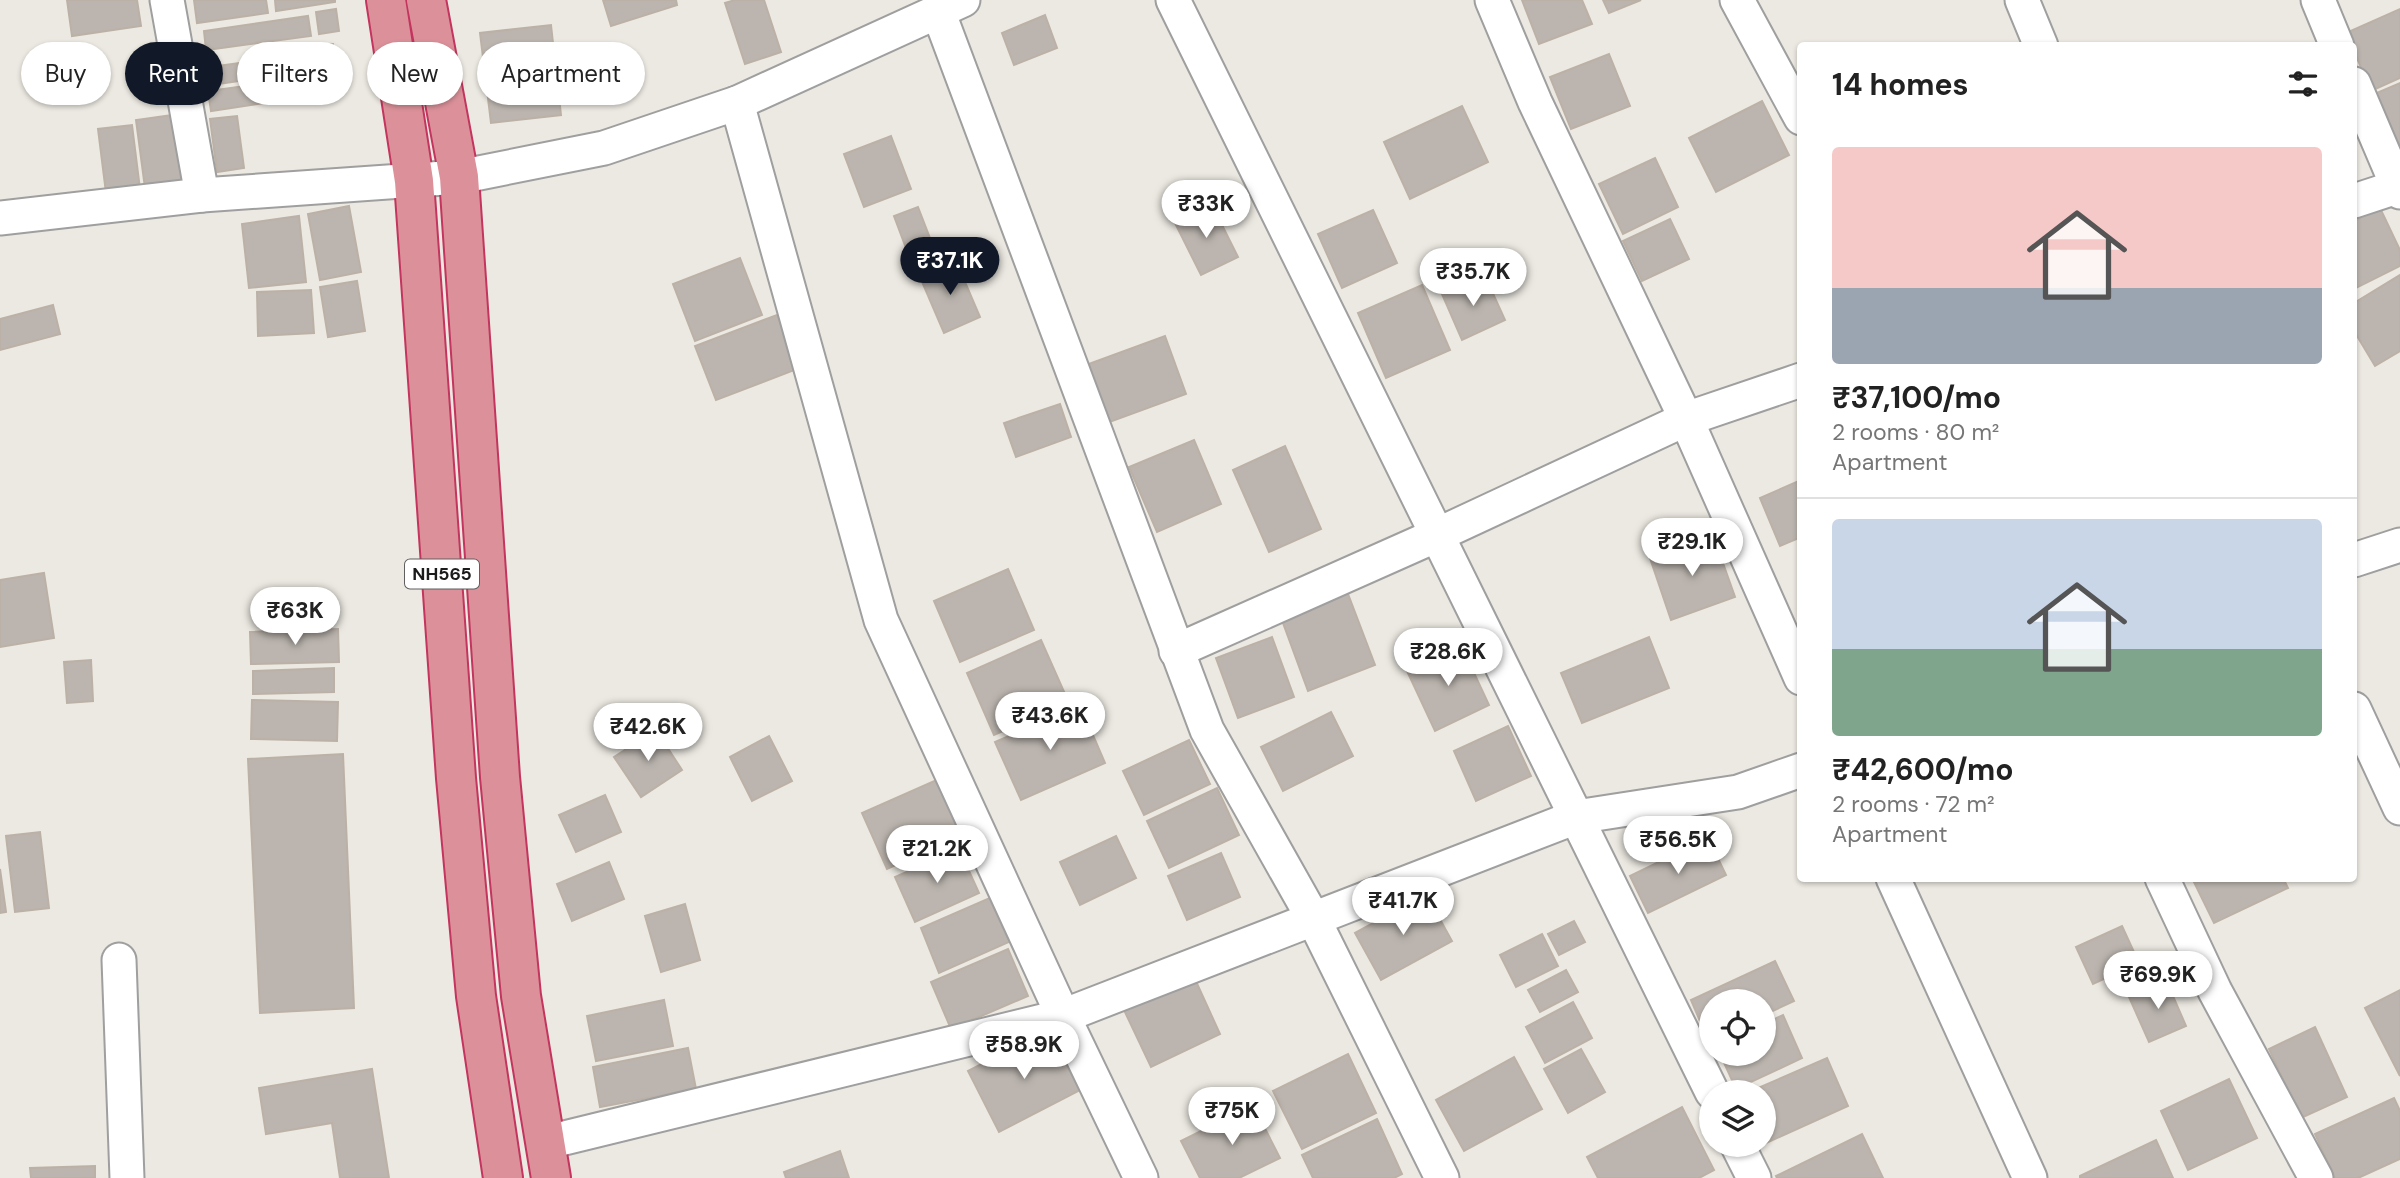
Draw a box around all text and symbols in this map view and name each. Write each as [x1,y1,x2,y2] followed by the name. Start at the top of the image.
[21,42,111,105] chip: Buy
[125,42,223,105] chip: Rent
[237,42,353,105] chip: Filters
[367,42,463,105] chip: New
[477,42,645,105] chip: Apartment
[1832,65,1969,104] text: 14 homes
[2284,65,2322,103] icon: filters
[1165,180,1247,240] pin: ₹33K
[1178,188,1234,218] text: ₹33K
[2014,192,2140,318] icon: home
[893,238,1007,297] pin: ₹37.1K
[916,245,984,275] text: ₹37.1K
[1416,248,1530,308] pin: ₹35.7K
[1436,256,1510,286] text: ₹35.7K
[1832,378,2001,417] text: ₹37,100/mo
[1832,417,1999,447] text: 2 rooms · 80 m²
[1832,447,1947,477] text: Apartment
[1635,518,1749,578] pin: ₹29.1K
[1657,526,1727,556] text: ₹29.1K
[405,560,479,588] road number: NH565
[2014,564,2140,690] icon: home
[254,588,336,647] pin: ₹63K
[266,595,324,625] text: ₹63K
[1391,628,1505,688] pin: ₹28.6K
[1410,636,1486,666] text: ₹28.6K
[993,692,1107,752] pin: ₹43.6K
[1011,700,1089,730] text: ₹43.6K
[591,704,705,763] pin: ₹42.6K
[609,711,687,741] text: ₹42.6K
[1832,750,2013,789] text: ₹42,600/mo
[1832,789,1995,819] text: 2 rooms · 72 m²
[1621,816,1735,876] pin: ₹56.5K
[1832,819,1947,849] text: Apartment
[1639,824,1717,854] text: ₹56.5K
[880,826,994,885] pin: ₹21.2K
[902,833,972,863] text: ₹21.2K
[1346,878,1460,937] pin: ₹41.7K
[1368,885,1438,915] text: ₹41.7K
[2101,951,2215,1011] pin: ₹69.9K
[2120,959,2196,989] text: ₹69.9K
[1699,989,1776,1157] map controls
[1699,989,1776,1066] button: locate
[967,1021,1081,1081] pin: ₹58.9K
[985,1029,1063,1059] text: ₹58.9K
[1699,1080,1776,1157] button: layers
[1191,1088,1273,1147] pin: ₹75K
[1204,1095,1260,1125] text: ₹75K

